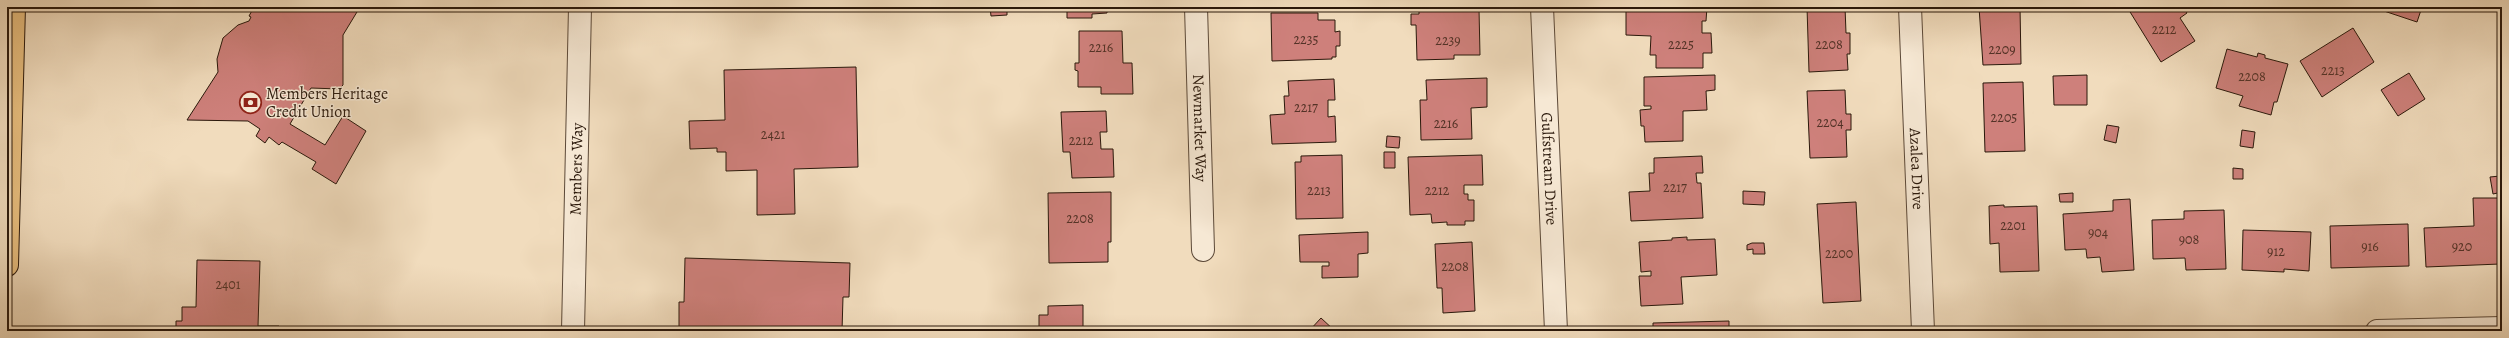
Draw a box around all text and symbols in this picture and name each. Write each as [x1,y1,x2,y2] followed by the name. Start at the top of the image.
[2152,20,2177,39] house number: 2212
[1293,30,1319,49] house number: 2235
[1435,31,1461,50] house number: 2239
[1668,35,1694,54] house number: 2225
[1815,35,1843,54] house number: 2208
[1089,38,1113,57] house number: 2216
[1988,40,2016,59] house number: 2209
[2321,61,2345,80] house number: 2213
[2238,67,2266,86] house number: 2208
[1187,74,1212,183] street label: Newmarket Way
[266,83,388,123] place label: Members Heritage Credit Union
[237,90,263,116] bank icon: Members Heritage Credit Union
[1294,98,1318,117] house number: 2217
[1991,108,2017,127] house number: 2205
[1536,112,1562,226] street label: Gulfstream Drive
[1816,113,1844,132] house number: 2204
[1434,114,1458,133] house number: 2216
[565,122,589,216] street label: Members Way
[761,125,785,144] house number: 2421
[1904,127,1929,210] street label: Azalea Drive
[1069,131,1094,150] house number: 2212
[1663,178,1687,197] house number: 2217
[1307,181,1331,200] house number: 2213
[1425,181,1450,200] house number: 2212
[1066,209,1094,228] house number: 2208
[2000,216,2026,235] house number: 2201
[2088,223,2108,242] house number: 904
[2179,230,2200,249] house number: 908
[2361,237,2379,256] house number: 916
[2452,237,2472,256] house number: 920
[2267,242,2285,261] house number: 912
[1825,244,1853,263] house number: 2200
[1441,257,1469,276] house number: 2208
[215,275,241,294] house number: 2401

